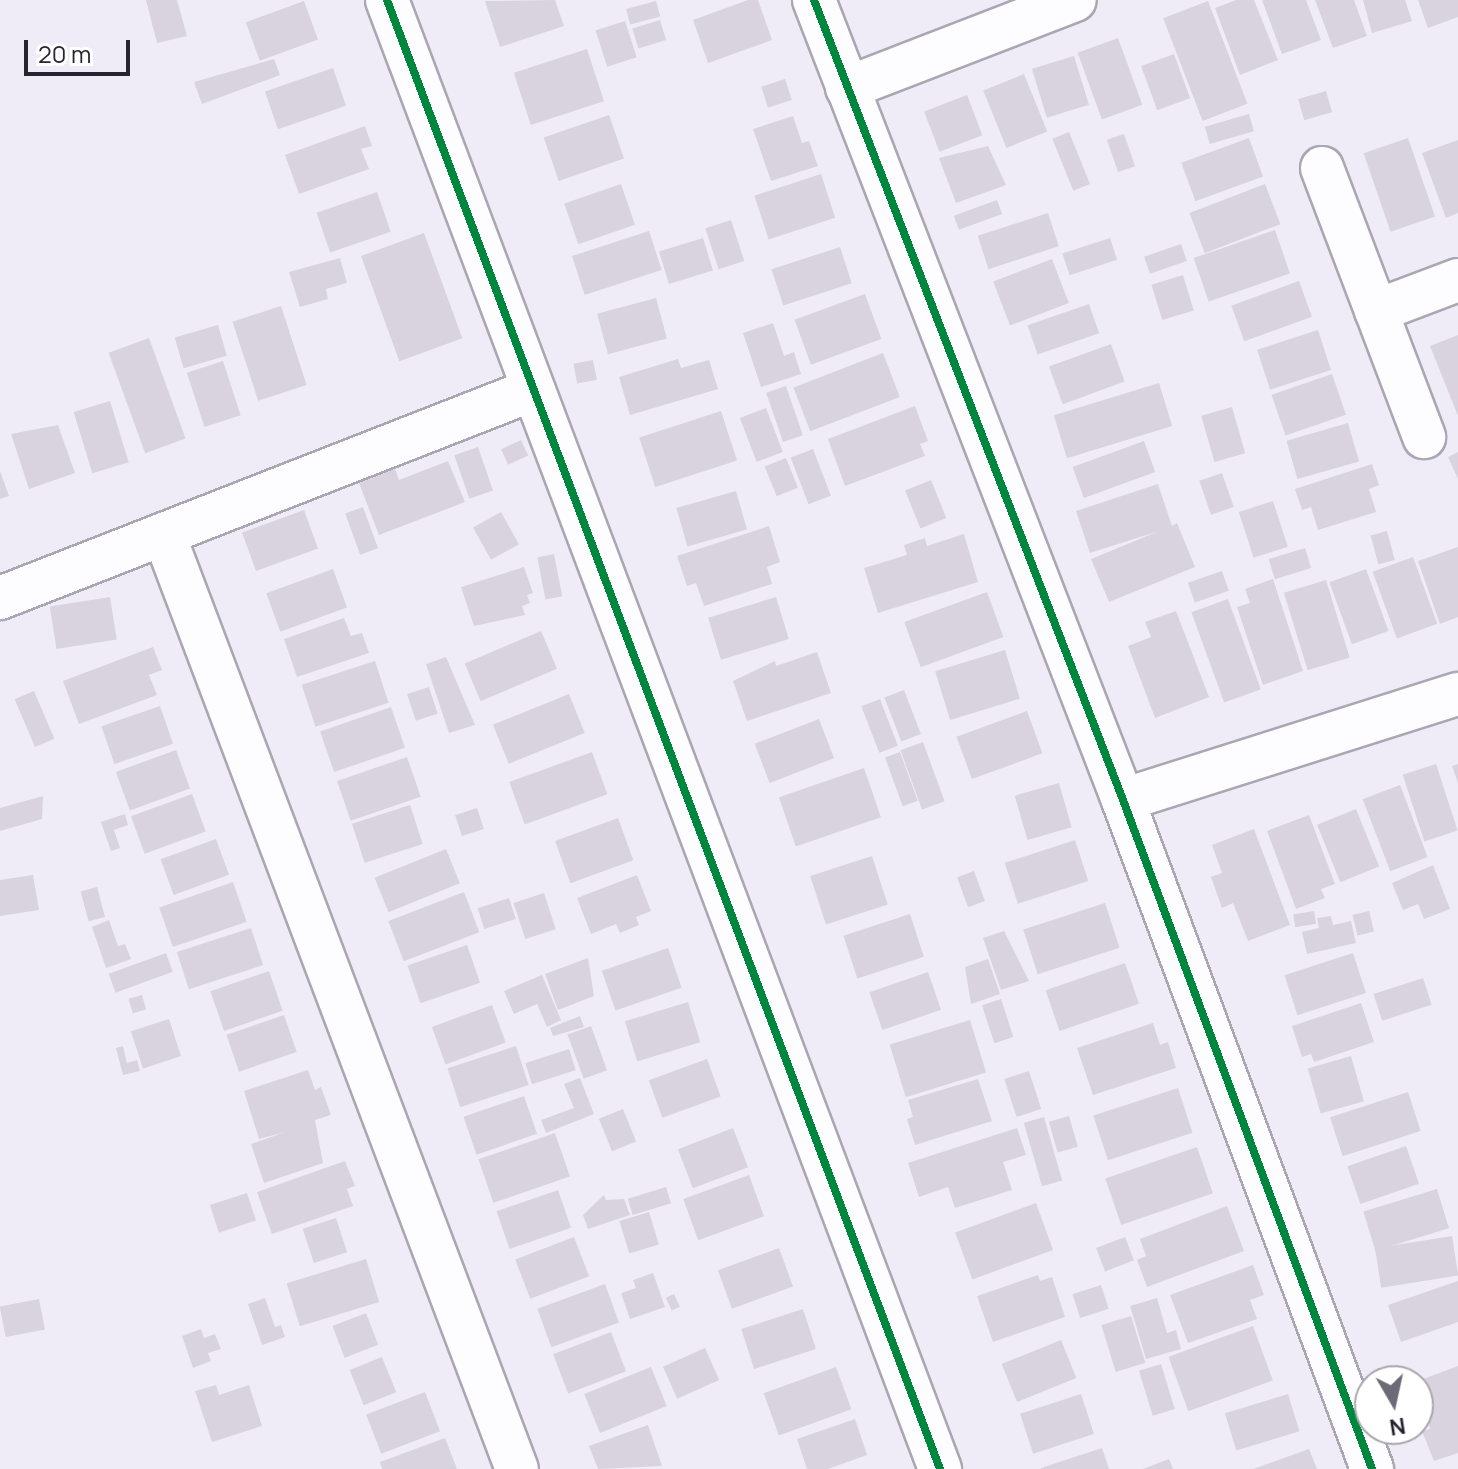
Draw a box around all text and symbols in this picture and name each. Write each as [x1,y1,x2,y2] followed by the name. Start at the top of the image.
[28,24,134,74] scale bar
[38,37,91,70] text: 20 m
[1354,1365,1434,1445] north arrow
[1387,1411,1408,1443] text: N

